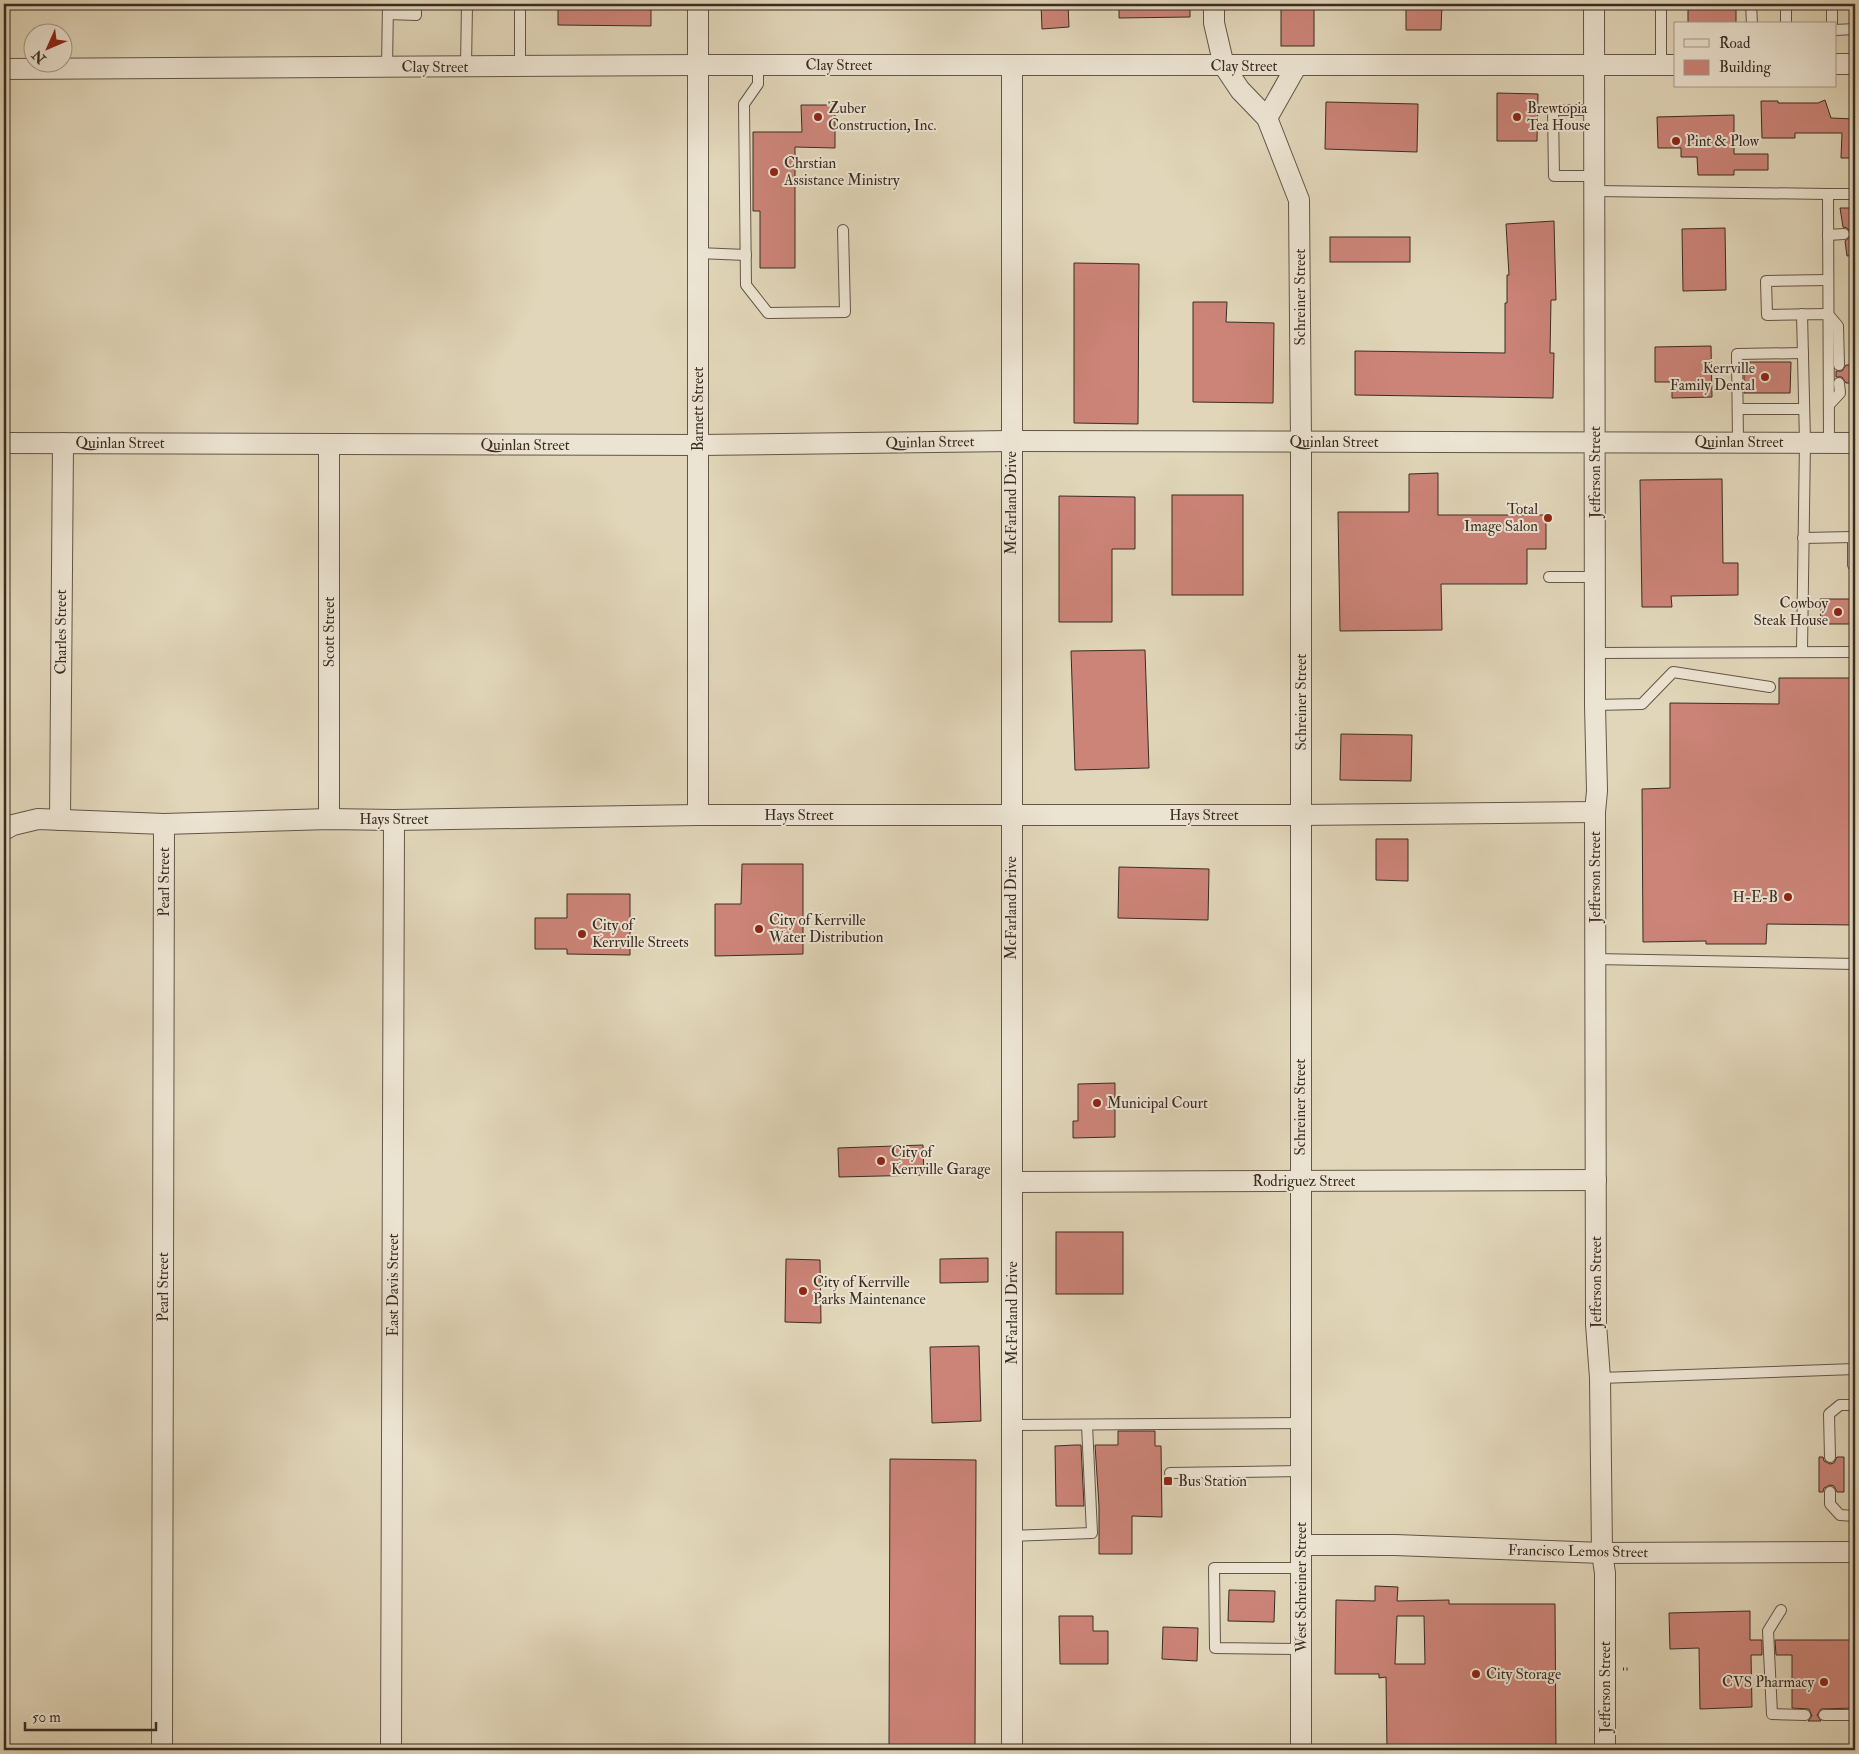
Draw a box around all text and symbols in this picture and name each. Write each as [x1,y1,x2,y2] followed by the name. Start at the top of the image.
[22,22,72,72] north arrow
[1674,22,1836,88] legend
[1719,34,1751,53] text: Road
[28,46,50,68] text: N
[806,56,873,75] street label: Clay Street
[1211,57,1278,76] street label: Clay Street
[402,58,469,77] street label: Clay Street
[1719,58,1771,77] text: Building
[828,99,937,135] place label: Zuber Construction, Inc.
[1527,99,1590,135] place label: Brewtopia Tea House
[812,111,824,123] marker: Zuber Construction, Inc.
[1511,111,1523,123] marker: Brewtopia Tea House
[1686,132,1760,151] place label: Pint & Plow
[1670,135,1682,147] marker: Pint & Plow
[783,154,900,190] place label: Chrstian Assistance Ministry
[768,166,780,178] marker: Chrstian Assistance Ministry
[1291,248,1310,345] street label: Schreiner Street
[1670,359,1755,395] place label: Kerrville Family Dental
[689,367,708,451] street label: Barnett Street
[1759,371,1771,383] marker: Kerrville Family Dental
[1586,426,1606,519] street label: Jefferson Street
[885,432,975,453] street label: Quinlan Street
[1289,433,1379,452] street label: Quinlan Street
[1694,433,1784,452] street label: Quinlan Street
[75,434,165,453] street label: Quinlan Street
[480,436,570,455] street label: Quinlan Street
[1002,451,1021,555] street label: McFarland Drive
[1464,500,1538,536] place label: Total Image Salon
[1542,512,1554,524] marker: Total Image Salon
[52,589,71,675] street label: Charles Street
[1754,594,1828,630] place label: Cowboy Steak House
[320,597,339,667] street label: Scott Street
[1832,606,1844,618] marker: Cowboy Steak House
[1292,653,1311,750] street label: Schreiner Street
[764,806,834,825] street label: Hays Street
[1169,806,1239,825] street label: Hays Street
[359,810,429,829] street label: Hays Street
[1586,831,1606,924] street label: Jefferson Street
[155,847,174,917] street label: Pearl Street
[1002,856,1021,960] street label: McFarland Drive
[1732,888,1778,907] place label: H-E-B
[1782,891,1794,903] marker: H-E-B
[768,911,884,947] place label: City of Kerrville Water Distribution
[592,916,689,952] place label: City of Kerrville Streets
[753,923,765,935] marker: City of Kerrville Water Distribution
[576,928,588,940] marker: City of Kerrville Streets
[1291,1058,1310,1155] street label: Schreiner Street
[1107,1094,1208,1114] place label: Municipal Court
[1091,1097,1103,1109] marker: Municipal Court
[891,1143,991,1179] place label: City of Kerrville Garage
[875,1155,887,1167] marker: City of Kerrville Garage
[1253,1172,1356,1191] street label: Rodriguez Street
[384,1233,403,1337] street label: East Davis Street
[1587,1236,1607,1329] street label: Jefferson Street
[154,1252,173,1322] street label: Pearl Street
[1003,1261,1022,1365] street label: McFarland Drive
[813,1273,926,1309] place label: City of Kerrville Parks Maintenance
[797,1285,809,1297] marker: City of Kerrville Parks Maintenance
[1178,1472,1247,1491] place label: Bus Station
[1162,1475,1174,1487] marker: Bus Station
[1292,1522,1311,1653] street label: West Schreiner Street
[1508,1541,1648,1562] street label: Francisco Lemos Street
[1596,1641,1616,1734] street label: Jefferson Street
[1486,1665,1561,1684] place label: City Storage
[1470,1668,1482,1680] marker: City Storage
[1722,1673,1814,1692] place label: CVS Pharmacy
[1818,1676,1830,1688] marker: CVS Pharmacy
[25,1699,156,1731] scale bar
[32,1708,61,1727] text: 50 m

